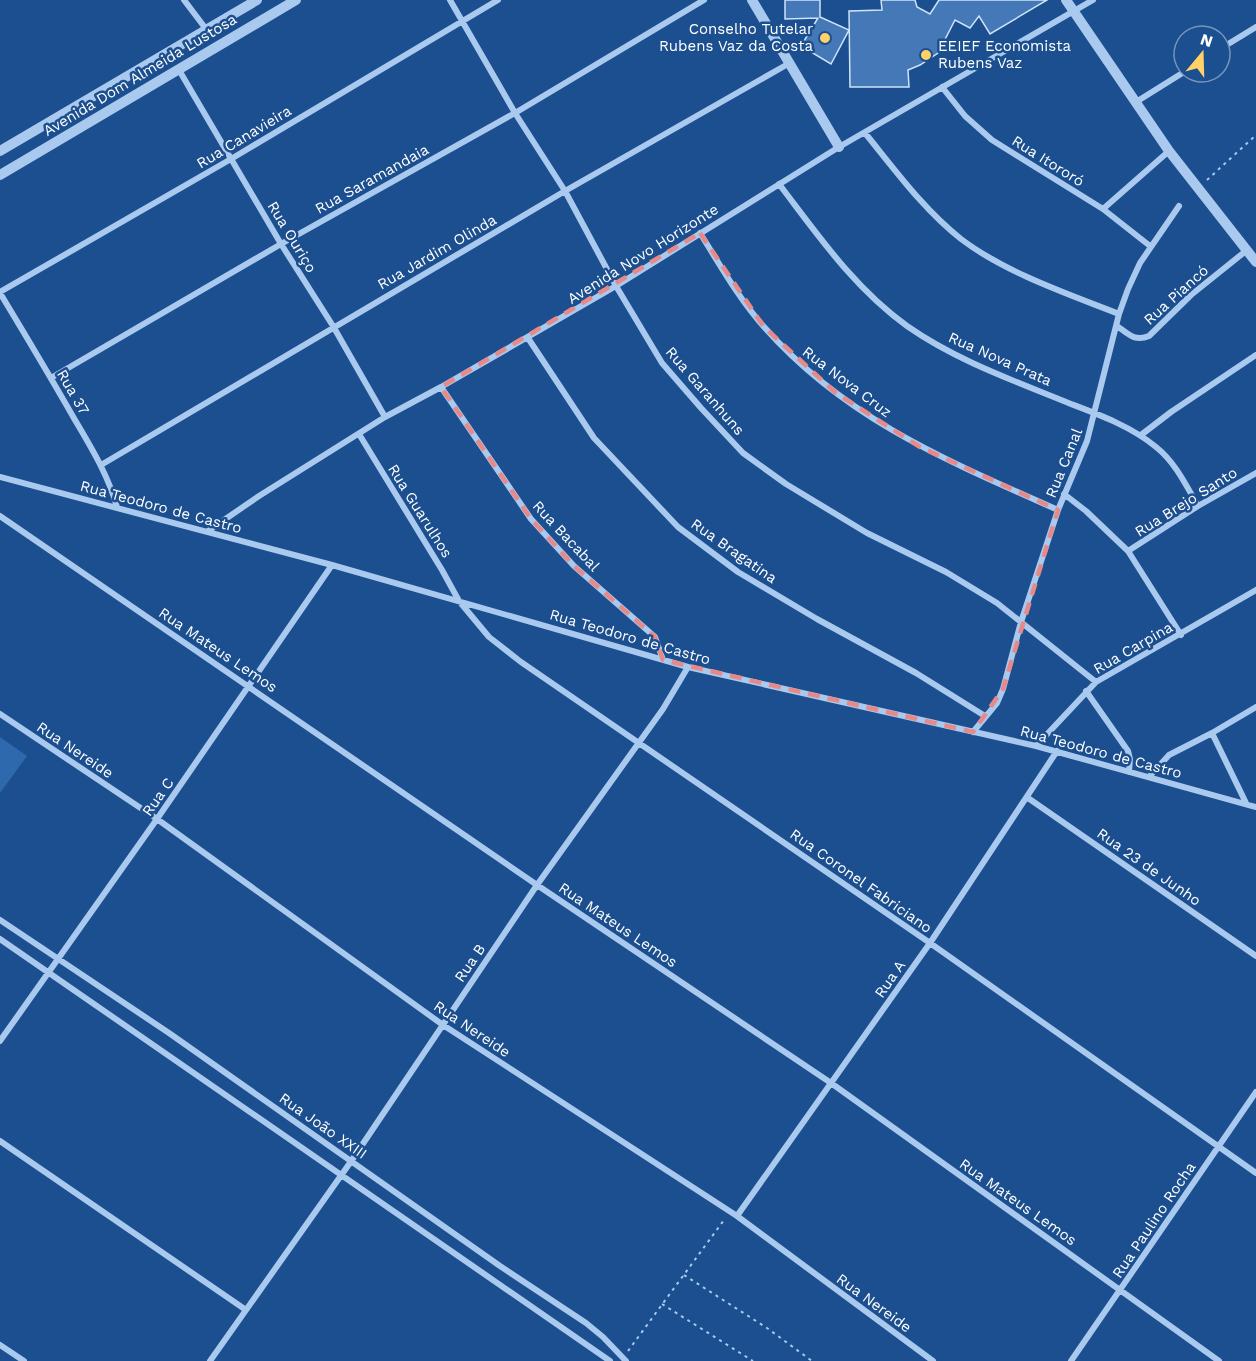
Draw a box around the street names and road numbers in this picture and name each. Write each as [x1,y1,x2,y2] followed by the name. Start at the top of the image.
[40,10,240,140] street label: Avenida Dom Almeida Lustosa
[193,101,295,172] street label: Rua Canavieira
[1009,132,1087,190] street label: Rua Itororó
[312,140,432,218] street label: Rua Saramandaia
[264,198,320,276] street label: Rua Ouriço
[564,200,722,308] street label: Avenida Novo Horizonte
[374,210,500,293] street label: Rua Jardim Olinda
[1140,261,1212,329] street label: Rua Piancó
[946,328,1055,390] street label: Rua Nova Prata
[662,343,748,439] street label: Rua Garanhuns
[799,343,895,421] street label: Rua Nova Cruz
[53,366,93,418] street label: Rua 37
[1042,425,1086,500] street label: Rua Canal
[384,461,456,561] street label: Rua Guarulhos
[1132,463,1240,541] street label: Rua Brejo Santo
[78,477,244,537] street label: Rua Teodoro de Castro
[529,497,604,575] street label: Rua Bacabal
[688,515,781,588] street label: Rua Bragatina
[155,604,281,696] street label: Rua Mateus Lemos
[548,605,712,669] street label: Rua Teodoro de Castro
[1090,618,1176,678] street label: Rua Carpina
[33,718,117,782] street label: Rua Nereide
[1018,722,1184,782] street label: Rua Teodoro de Castro
[138,774,178,820] street label: Rua C
[1093,824,1205,910] street label: Rua 23 de Junho
[787,825,935,937] street label: Rua Coronel Fabriciano
[555,879,681,971] street label: Rua Mateus Lemos
[451,941,489,985] street label: Rua B
[871,957,909,1001] street label: Rua A
[430,997,514,1061] street label: Rua Nereide
[276,1089,370,1163] street label: Rua João XXIII
[956,1155,1080,1249] street label: Rua Mateus Lemos
[1108,1158,1200,1281] street label: Rua Paulino Rocha
[833,1270,915,1336] street label: Rua Nereide

